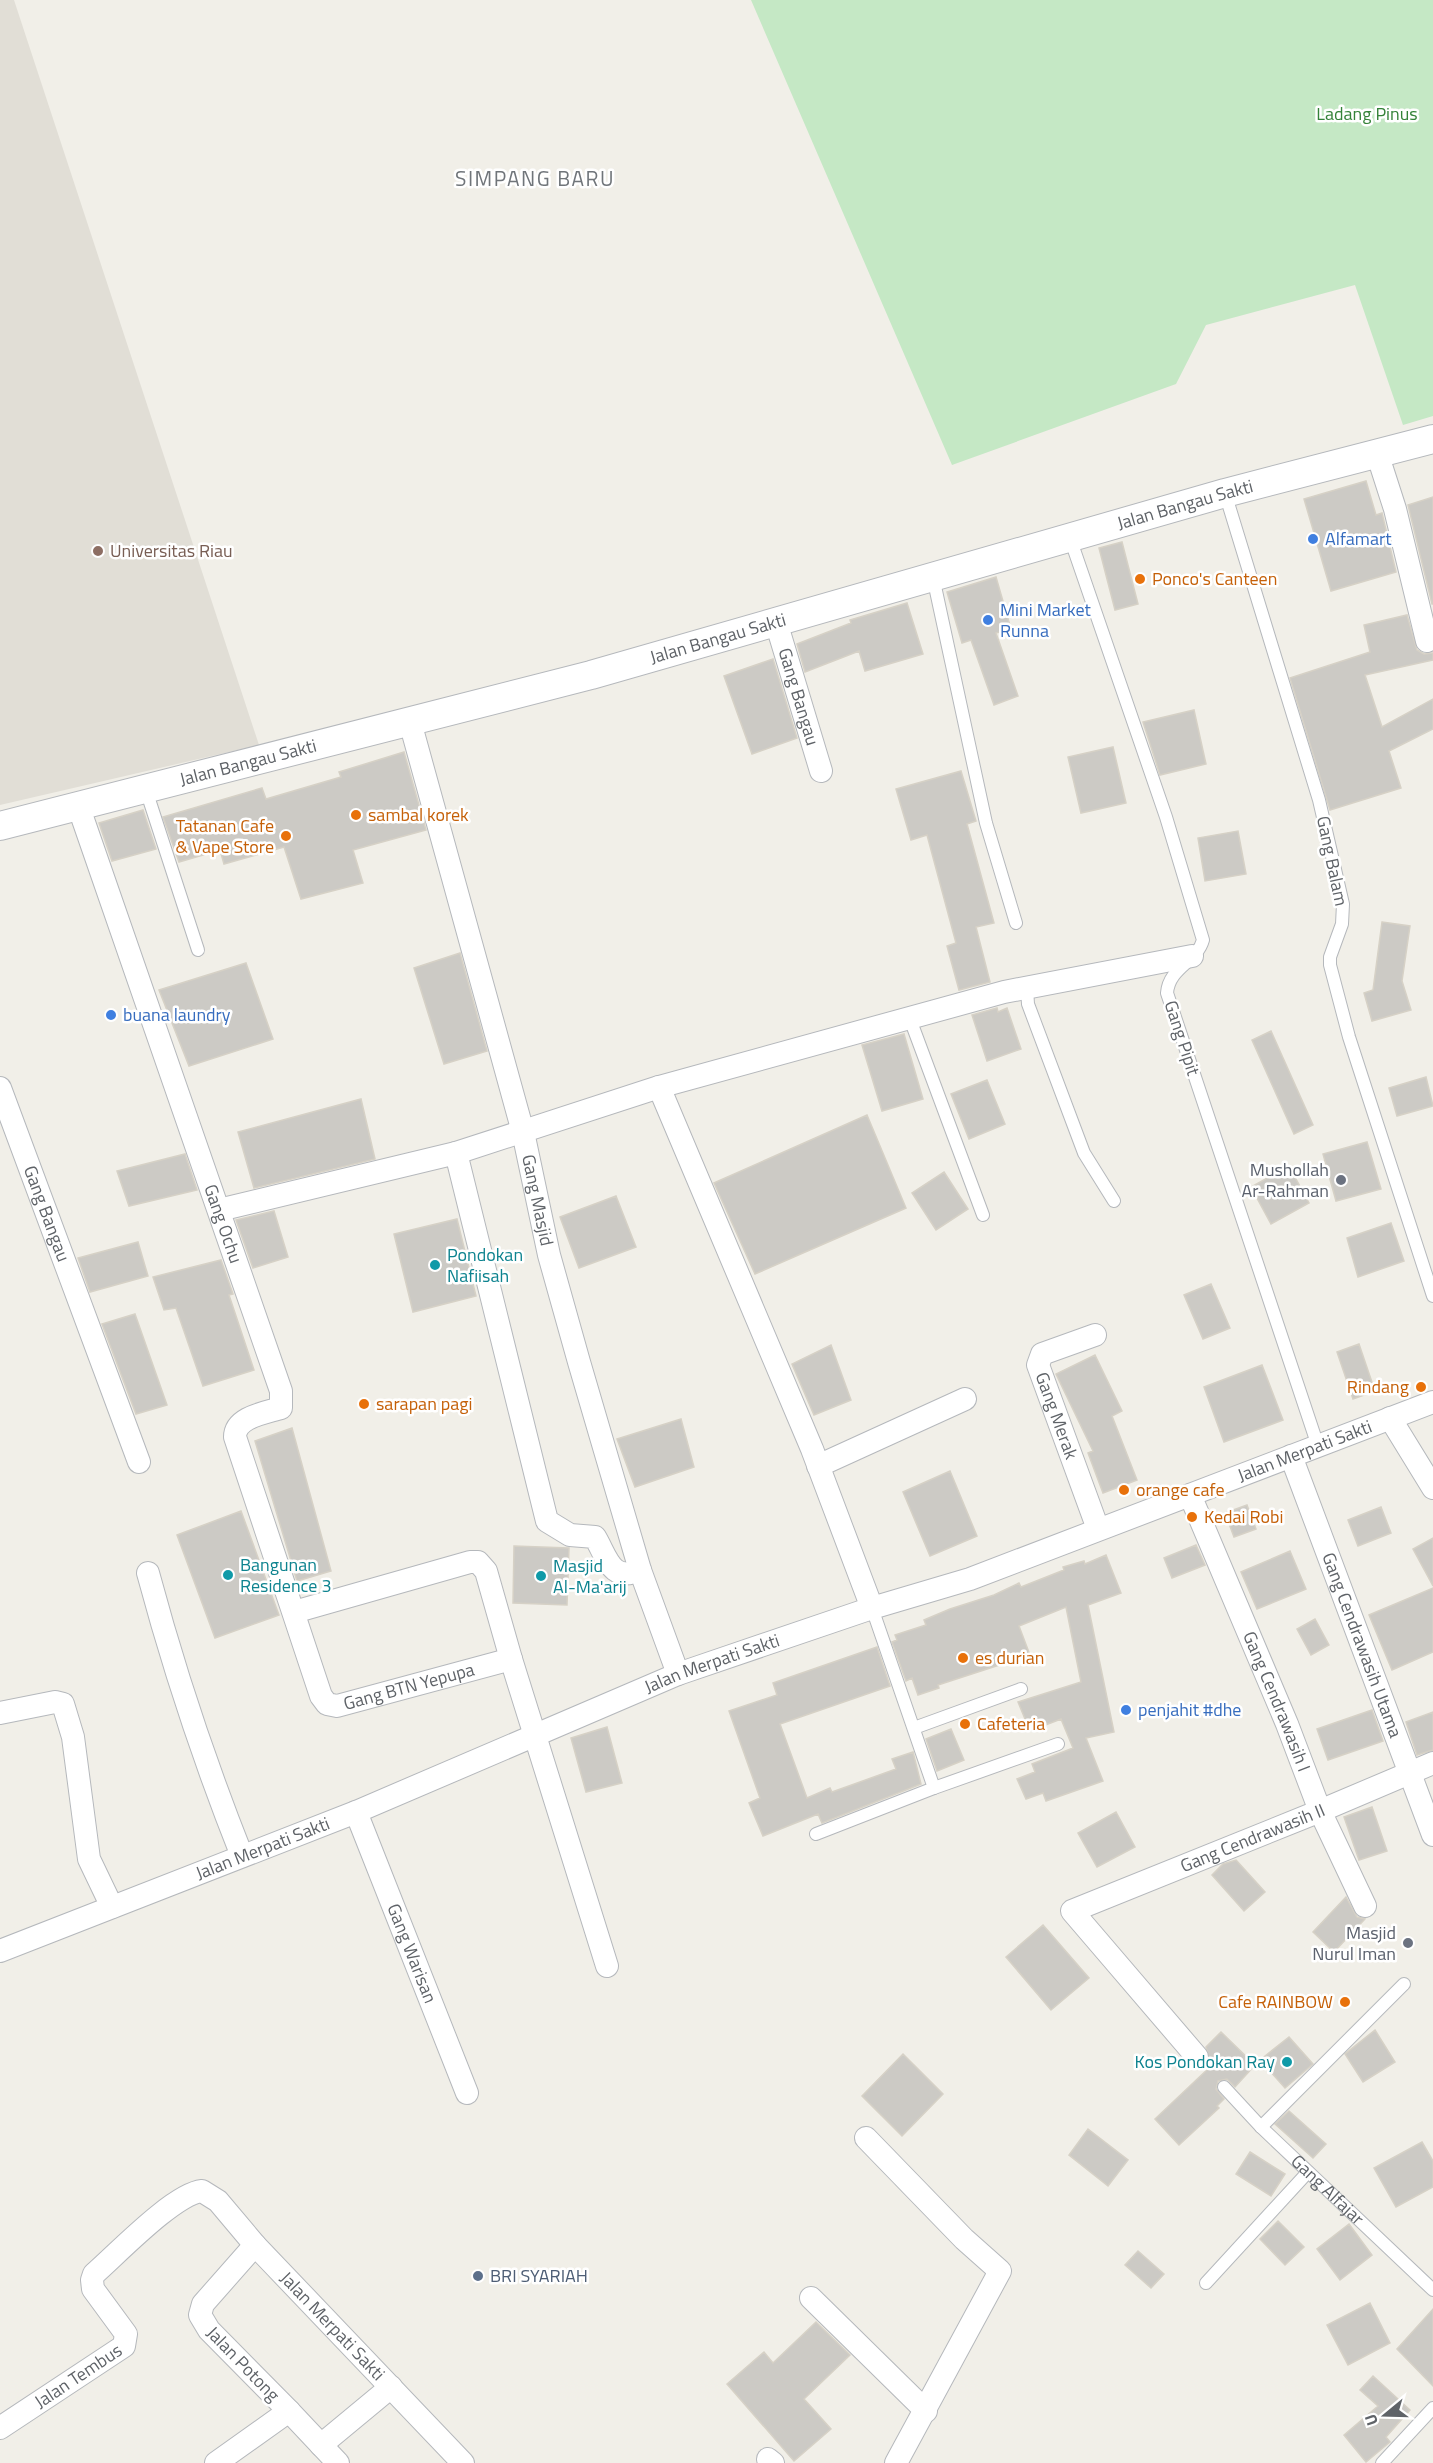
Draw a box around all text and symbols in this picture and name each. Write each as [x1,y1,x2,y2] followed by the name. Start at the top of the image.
[1316,100,1418,127] park label: Ladang Pinus
[455,162,615,194] district label: SIMPANG BARU
[1114,472,1256,536] street label: Jalan Bangau Sakti
[1325,525,1392,552] place label: Alfamart
[1306,532,1320,546] marker: Alfamart
[110,537,233,564] place label: Universitas Riau
[91,544,105,558] marker: Universitas Riau
[1152,565,1277,592] place label: Ponco's Canteen
[1133,572,1147,586] marker: Ponco's Canteen
[1000,596,1091,644] place label: Mini Market Runna
[647,606,789,670] street label: Jalan Bangau Sakti
[981,613,995,627] marker: Mini Market Runna
[772,644,827,749] street label: Gang Bangau
[177,732,319,793] street label: Jalan Bangau Sakti
[368,801,469,828] place label: sambal korek
[349,808,363,822] marker: sambal korek
[176,812,274,860] place label: Tatanan Cafe & Vape Store
[1310,813,1355,908] street label: Gang Balam
[279,829,293,843] marker: Tatanan Cafe & Vape Store
[1158,997,1207,1079] street label: Gang Pipit
[123,1001,231,1028] place label: buana laundry
[104,1008,118,1022] marker: buana laundry
[515,1152,561,1248] street label: Gang Masjid
[1241,1156,1329,1204] place label: Mushollah Ar-Rahman
[17,1162,77,1265] street label: Gang Bangau
[1334,1173,1348,1187] marker: Mushollah Ar-Rahman
[197,1180,250,1267] street label: Gang Ochu
[447,1241,523,1289] place label: Pondokan Nafiisah
[428,1258,442,1272] marker: Pondokan Nafiisah
[1029,1368,1085,1463] street label: Gang Merak
[1347,1373,1409,1400] place label: Rindang
[1414,1380,1428,1394] marker: Rindang
[376,1390,472,1417] place label: sarapan pagi
[357,1397,371,1411] marker: sarapan pagi
[1233,1413,1376,1489] street label: Jalan Merpati Sakti
[1136,1476,1224,1503] place label: orange cafe
[1117,1483,1131,1497] marker: orange cafe
[1204,1503,1283,1530] place label: Kedai Robi
[1185,1510,1199,1524] marker: Kedai Robi
[1315,1549,1409,1741] street label: Gang Cendrawasih Utama
[240,1551,331,1599] place label: Bangunan Residence 3
[553,1552,627,1600] place label: Masjid Al-Ma'arij
[221,1568,235,1582] marker: Bangunan Residence 3
[534,1569,548,1583] marker: Masjid Al-Ma'arij
[640,1626,783,1700] street label: Jalan Merpati Sakti
[1236,1627,1318,1775] street label: Gang Cendrawasih I
[975,1644,1044,1671] place label: es durian
[956,1651,970,1665] marker: es durian
[340,1655,477,1717] street label: Gang BTN Yepupa
[1138,1696,1241,1723] place label: penjahit #dhe
[1119,1703,1133,1717] marker: penjahit #dhe
[977,1710,1045,1737] place label: Cafeteria
[958,1717,972,1731] marker: Cafeteria
[1176,1796,1329,1879] street label: Gang Cendrawasih II
[191,1810,334,1886] street label: Jalan Merpati Sakti
[380,1899,444,2007] street label: Gang Warisan
[1312,1919,1396,1967] place label: Masjid Nurul Iman
[1401,1936,1415,1950] marker: Masjid Nurul Iman
[1218,1988,1333,2015] place label: Cafe RAINBOW
[1338,1995,1352,2009] marker: Cafe RAINBOW
[1134,2048,1275,2075] place label: Kos Pondokan Ray
[1280,2055,1294,2069] marker: Kos Pondokan Ray
[1285,2148,1370,2231] street label: Gang Alfajar
[490,2262,588,2289] place label: BRI SYARIAH
[274,2265,392,2386] street label: Jalan Merpati Sakti
[471,2269,485,2283] marker: BRI SYARIAH
[200,2320,286,2407] street label: Jalan Potong
[29,2337,127,2415] street label: Jalan Tembus
[1355,2385,1415,2445] north arrow
[1358,2411,1384,2429] text: U

